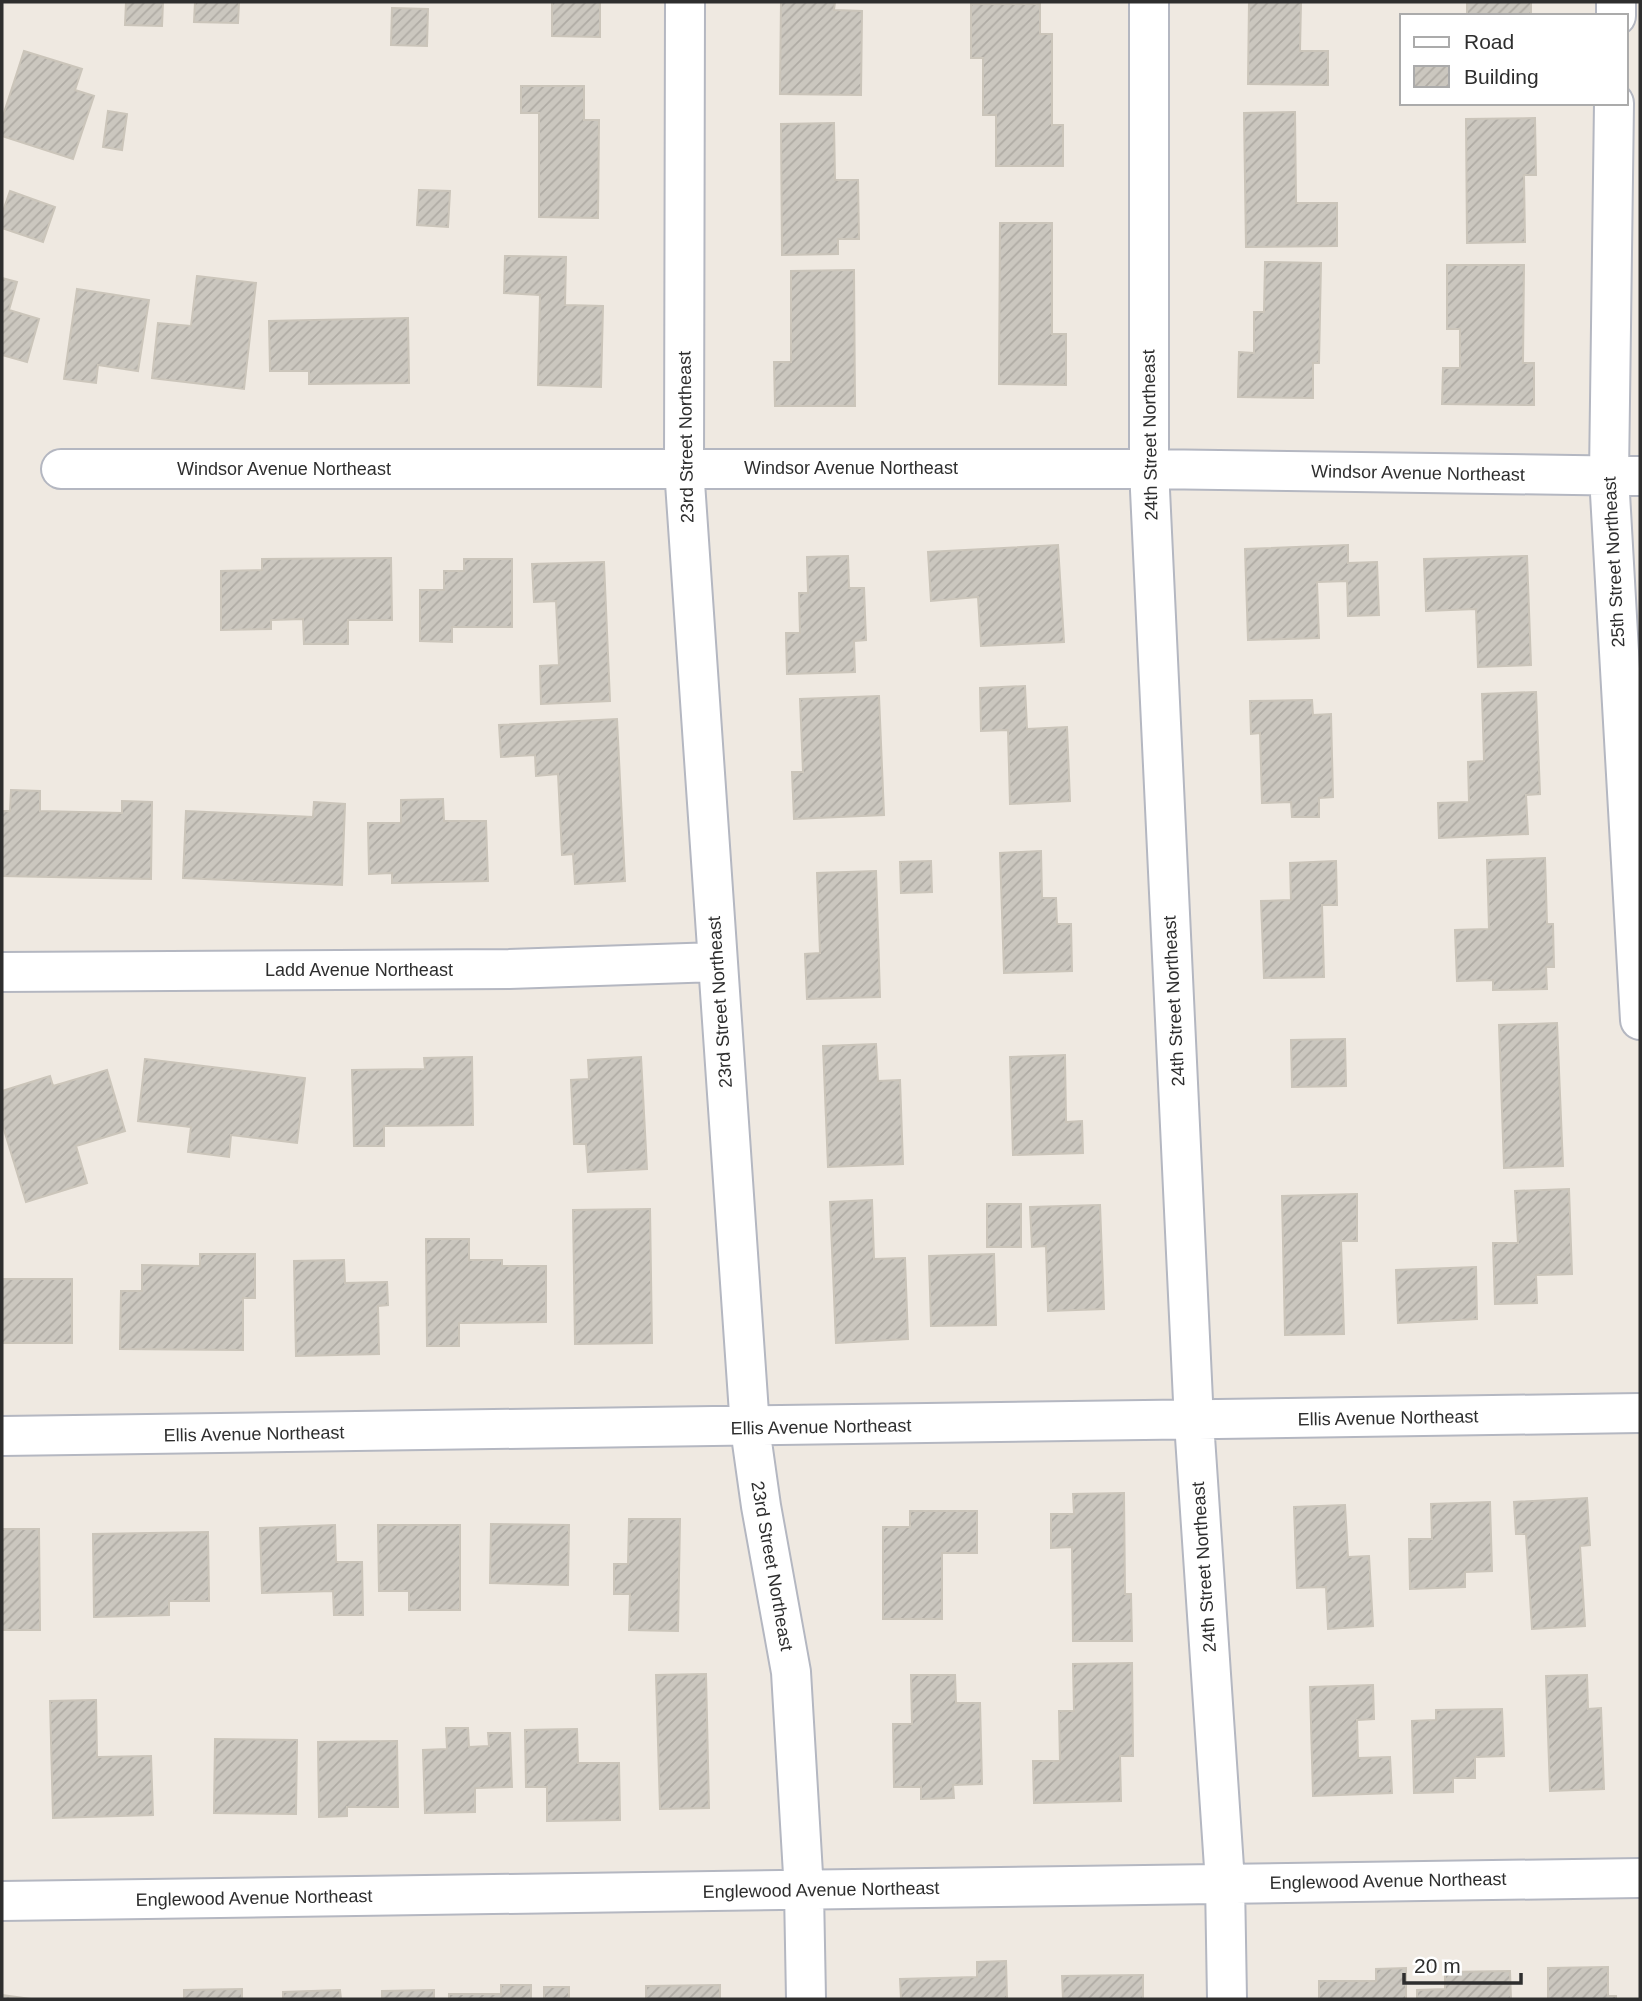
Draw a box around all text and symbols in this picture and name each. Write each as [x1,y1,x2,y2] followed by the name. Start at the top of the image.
[1400,14,1628,105] legend
[1464,30,1514,53] text: Road
[1464,65,1539,88] text: Building
[1139,349,1161,521] street label: 24th Street Northeast
[674,351,698,523] street label: 23rd Street Northeast
[744,458,958,478] street label: Windsor Avenue Northeast
[177,459,391,479] street label: Windsor Avenue Northeast
[1311,461,1525,485] street label: Windsor Avenue Northeast
[1600,476,1628,648] street label: 25th Street Northeast
[704,915,736,1089] street label: 23rd Street Northeast
[1160,915,1188,1087] street label: 24th Street Northeast
[265,960,453,980] street label: Ladd Avenue Northeast
[1297,1406,1479,1430] street label: Ellis Avenue Northeast
[730,1415,912,1439] street label: Ellis Avenue Northeast
[163,1422,345,1446] street label: Ellis Avenue Northeast
[747,1480,797,1652] street label: 23rd Street Northeast
[1188,1481,1220,1653] street label: 24th Street Northeast
[1269,1869,1507,1893] street label: Englewood Avenue Northeast
[702,1878,940,1902] street label: Englewood Avenue Northeast
[135,1886,373,1910] street label: Englewood Avenue Northeast
[1404,1941,1521,1985] scale bar
[1414,1954,1461,1977] text: 20 m

